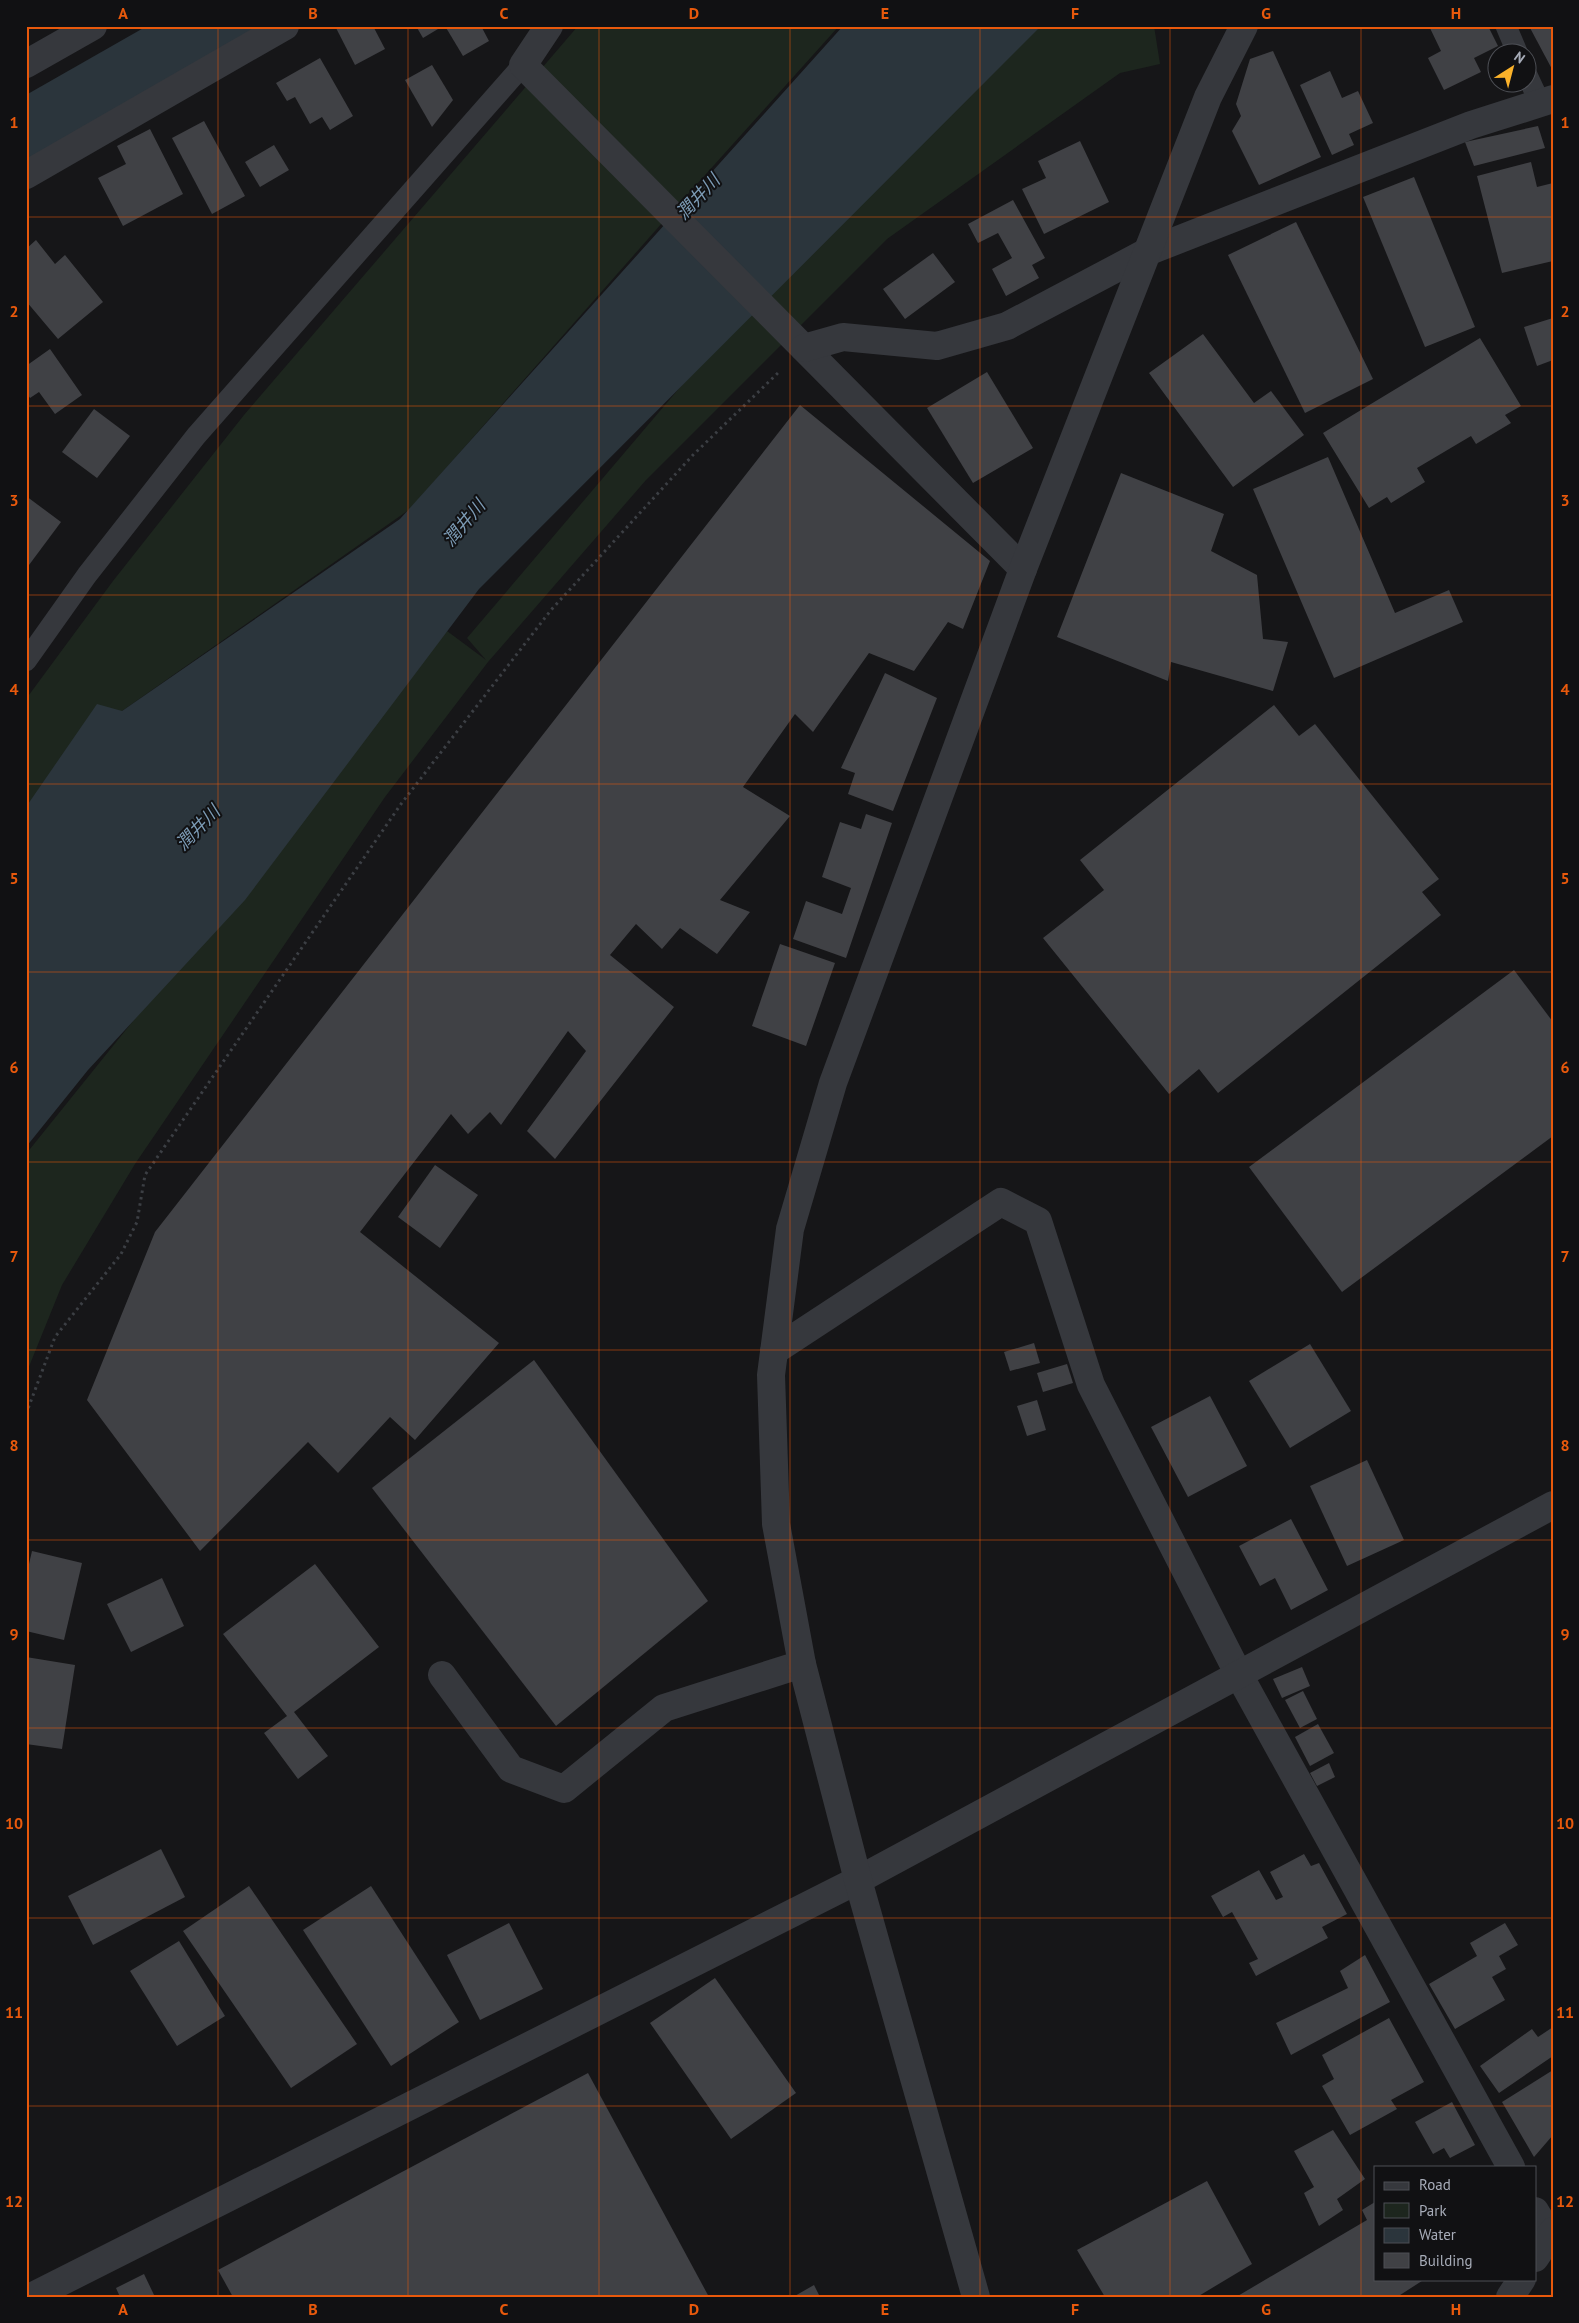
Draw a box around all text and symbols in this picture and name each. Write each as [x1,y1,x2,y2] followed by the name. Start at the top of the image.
[118,3,128,23] text: A
[308,3,318,23] text: B
[500,3,509,23] text: C
[689,3,699,23] text: D
[881,3,889,23] text: E
[1071,3,1079,23] text: F
[1261,3,1271,23] text: G
[1451,3,1461,23] text: H
[1486,42,1536,92] north arrow
[1511,47,1529,67] text: N
[9,112,19,132] text: 1
[1560,112,1570,132] text: 1
[671,168,726,224] water label: 潤井川
[9,301,19,321] text: 2
[1560,301,1570,321] text: 2
[9,490,19,510] text: 3
[1560,490,1570,510] text: 3
[437,493,491,551] water label: 潤井川
[9,679,19,699] text: 4
[1560,679,1570,699] text: 4
[171,799,226,855] water label: 潤井川
[9,868,19,888] text: 5
[1560,868,1570,888] text: 5
[9,1057,19,1077] text: 6
[1560,1057,1570,1077] text: 6
[9,1246,19,1266] text: 7
[1560,1246,1570,1266] text: 7
[9,1435,19,1455] text: 8
[1560,1435,1570,1455] text: 8
[9,1624,19,1644] text: 9
[1560,1624,1570,1644] text: 9
[5,1813,23,1833] text: 10
[1556,1813,1574,1833] text: 10
[5,2002,23,2022] text: 11
[1556,2002,1574,2022] text: 11
[1374,2166,1536,2280] legend
[1419,2175,1451,2194] text: Road
[5,2191,23,2211] text: 12
[1556,2191,1574,2211] text: 12
[1419,2201,1447,2220] text: Park
[1419,2225,1456,2244] text: Water
[1419,2251,1473,2270] text: Building
[118,2299,128,2319] text: A
[308,2299,318,2319] text: B
[500,2299,509,2319] text: C
[689,2299,699,2319] text: D
[881,2299,889,2319] text: E
[1071,2299,1079,2319] text: F
[1261,2299,1271,2319] text: G
[1451,2299,1461,2319] text: H

